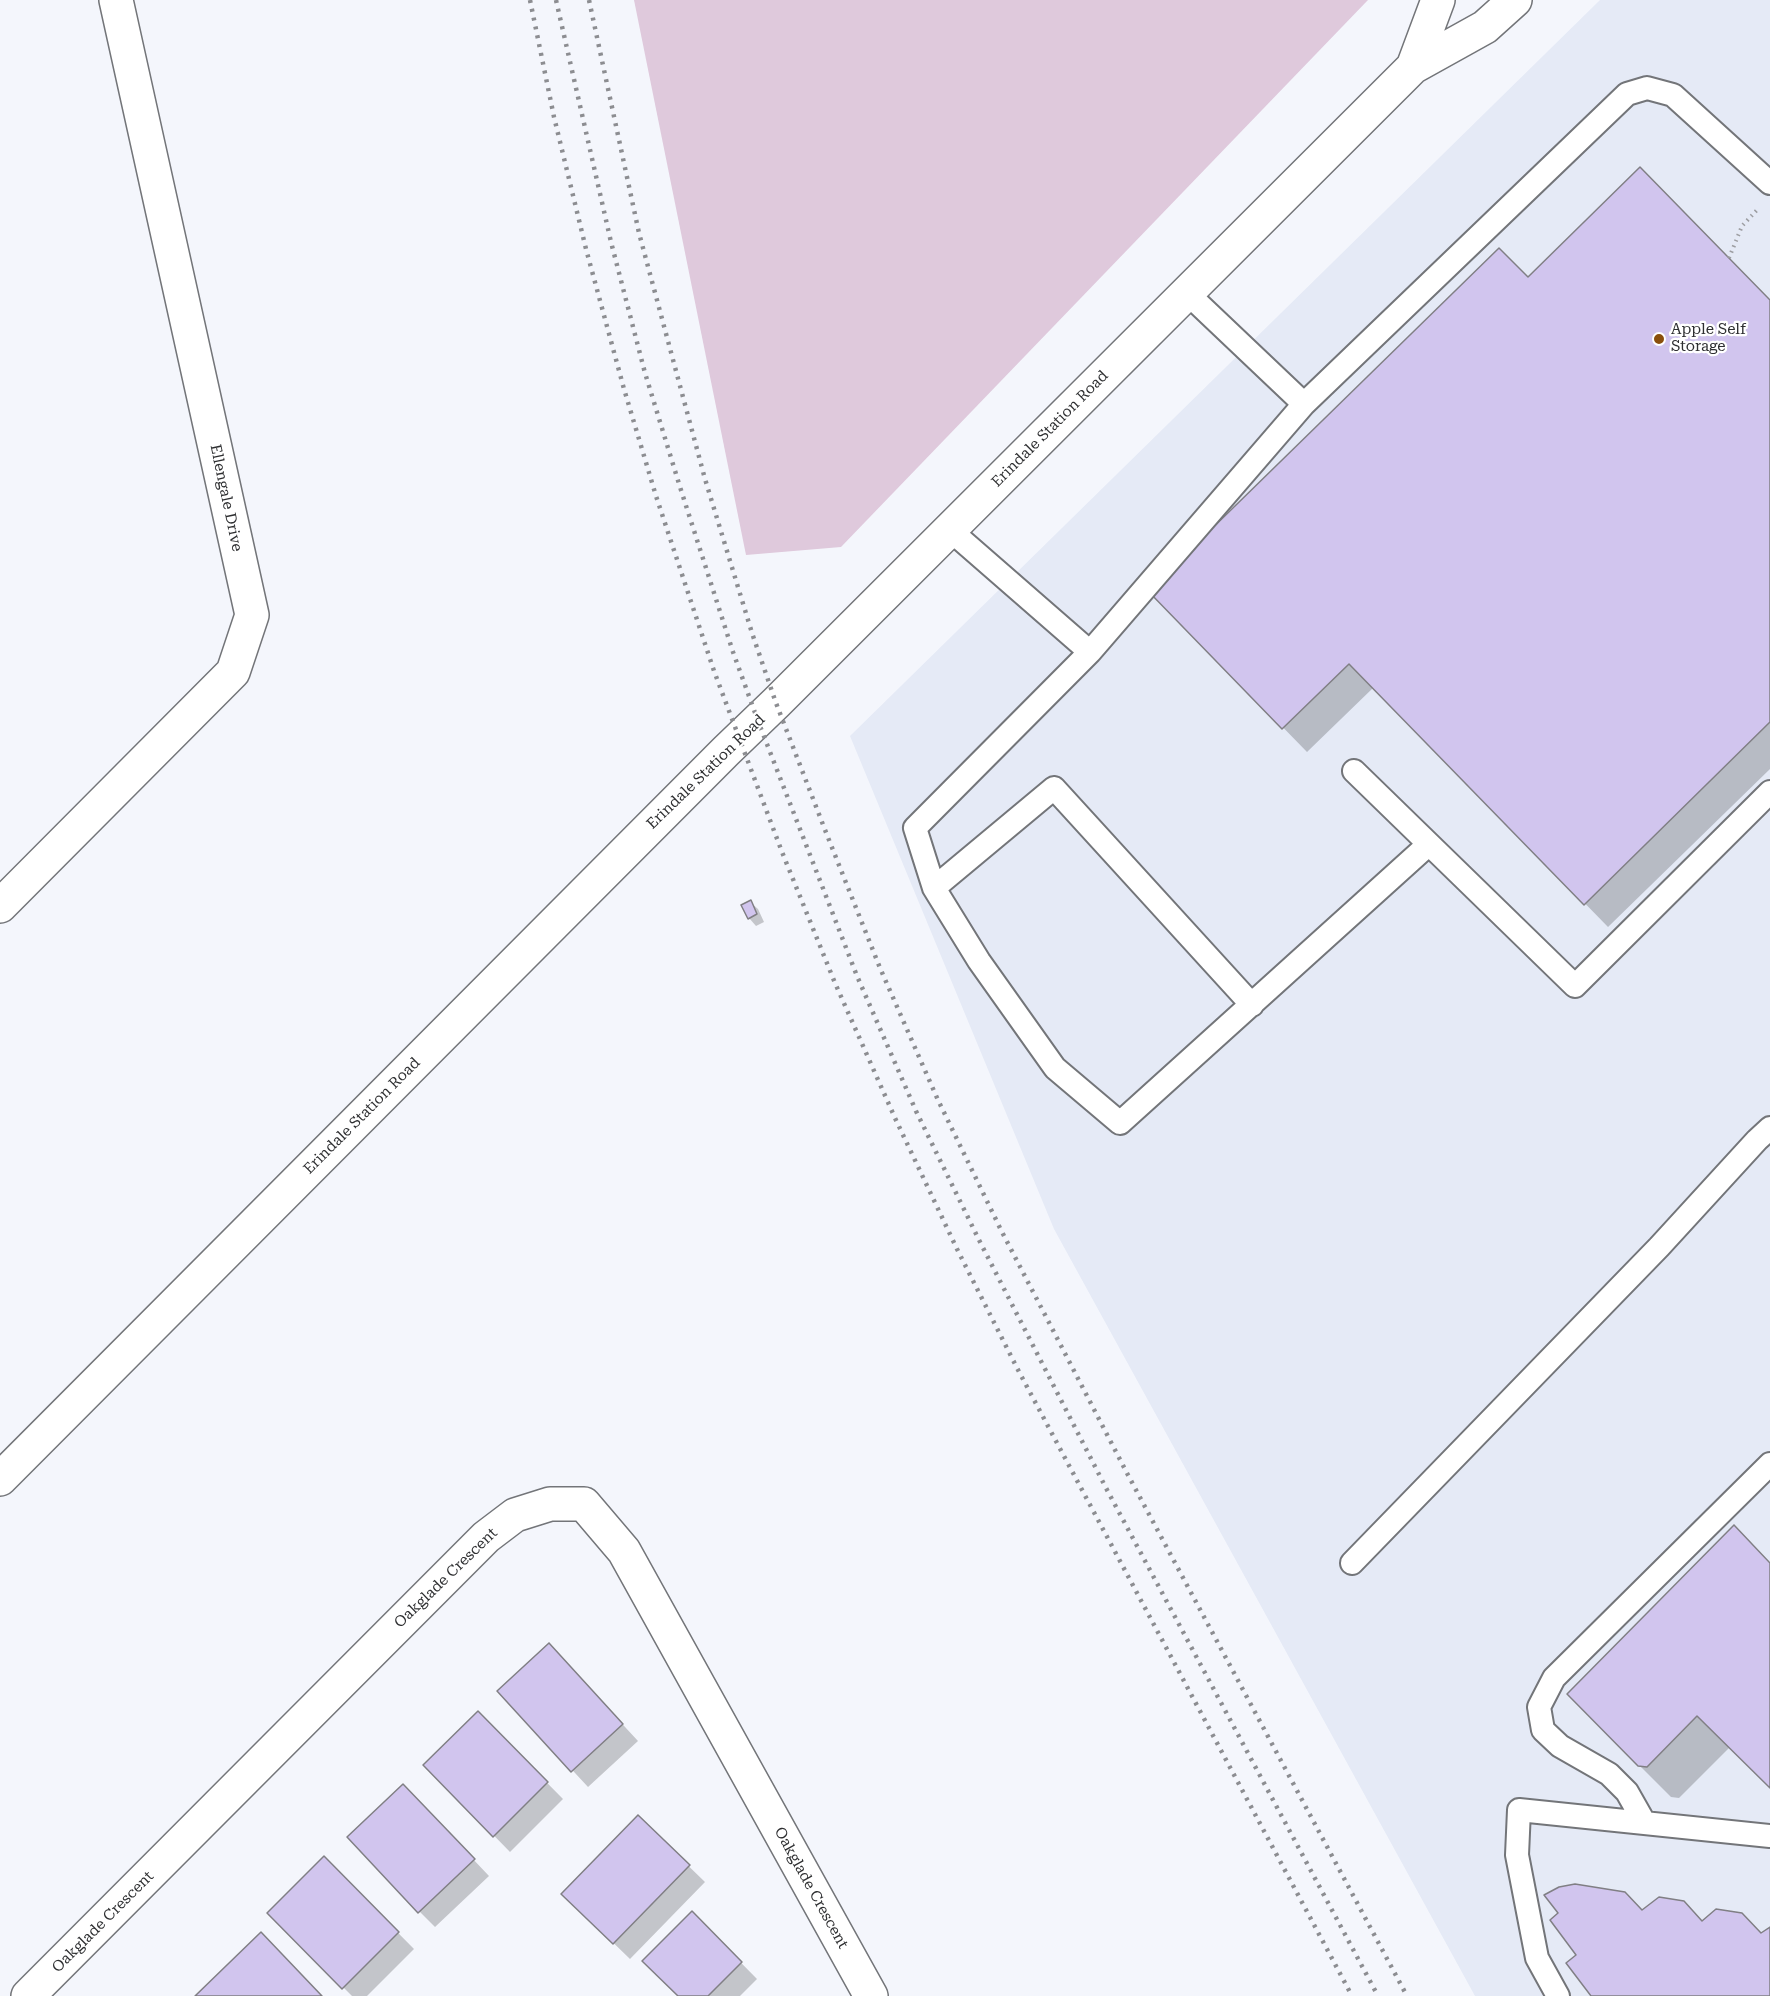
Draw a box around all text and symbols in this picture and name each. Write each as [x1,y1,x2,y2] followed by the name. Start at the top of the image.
[1671,321,1746,356] place label: Apple Self Storage
[1652,332,1666,346] marker: Apple Self Storage
[988,367,1112,491] street label: Erindale Station Road
[206,443,246,553] street label: Ellengale Drive
[643,711,769,833] street label: Erindale Station Road
[300,1054,424,1178] street label: Erindale Station Road
[391,1524,501,1632] street label: Oakglade Crescent
[770,1824,852,1952] street label: Oakglade Crescent
[48,1867,158,1977] street label: Oakglade Crescent

